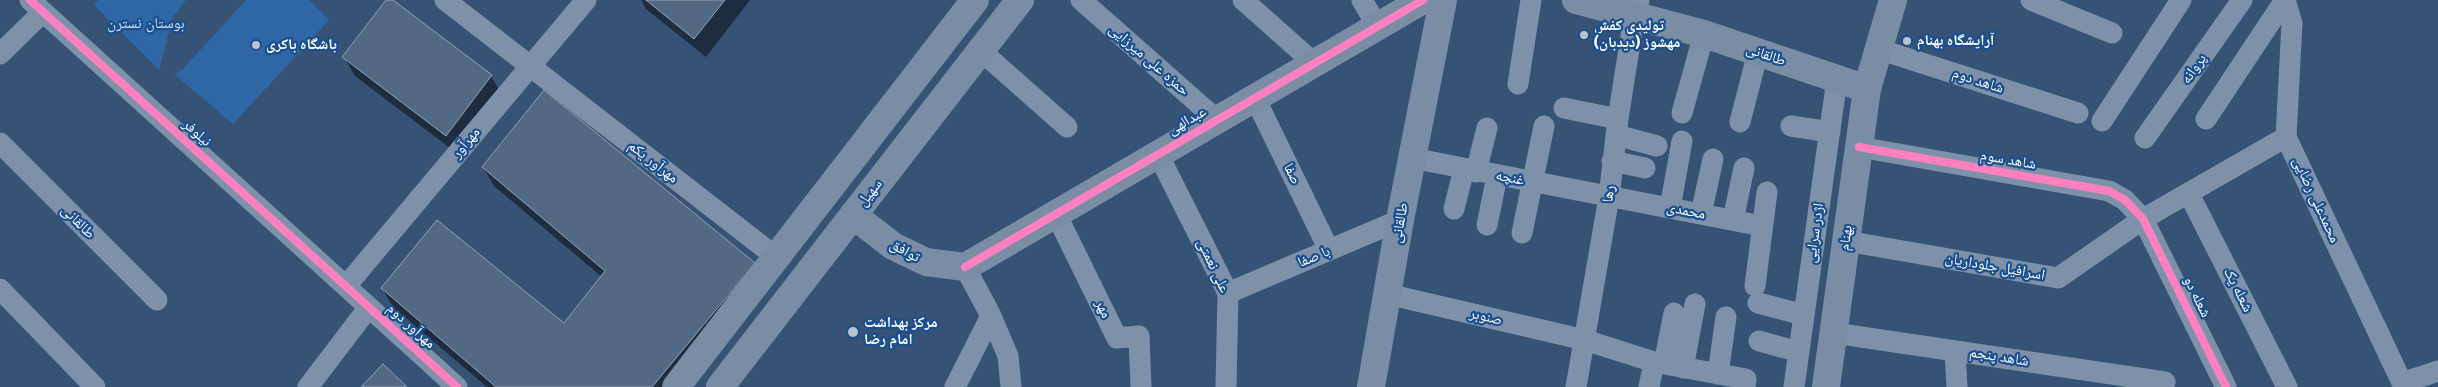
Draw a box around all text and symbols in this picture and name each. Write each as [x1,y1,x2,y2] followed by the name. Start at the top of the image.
[107,15,185,33] park label: بوستان نسترن
[1594,17,1680,52] place label: تولیدی کفش مهشوز (دیدبان)
[1105,20,1193,100] street label: حمزه علی میرزایی
[1578,29,1590,41] marker: تولیدی کفش مهشوز (دیدبان)
[1917,32,1994,50] place label: آرایشگاه بهنام
[1901,35,1913,47] marker: آرایشگاه بهنام
[266,36,337,54] place label: باشگاه باکری
[250,39,262,51] marker: باشگاه باکری
[1744,40,1788,70] street label: طالقانی
[2177,50,2211,88] street label: پروانه
[1950,64,2006,98] street label: شاهد دوم
[1164,103,1210,139] street label: عبدالهی
[179,115,215,151] street label: نیلوفر
[448,124,484,162] street label: مهرآور
[624,137,682,187] street label: مهرآور یکم
[1979,146,2037,174] street label: شاهد سوم
[2288,154,2344,246] street label: محمدعلی رضایی
[1279,160,1305,188] street label: صفا
[1494,166,1526,190] street label: غنچه
[854,176,886,210] street label: سهیل
[1599,184,1619,204] street label: رها
[1665,198,1707,224] street label: محمدی
[57,201,99,243] street label: طالقانی
[1388,201,1412,245] street label: طالقانی
[1802,202,1828,264] street label: اژدر سرایی
[1835,224,1857,252] street label: بهنام
[887,235,923,267] street label: توافق
[1193,236,1233,296] street label: علی نعمتی
[1295,242,1333,272] street label: با صفا
[1944,249,2046,285] street label: اسرافیل جلوداریان
[2219,265,2257,315] street label: شعله یک
[2179,273,2215,321] street label: شعله دو
[1091,297,1115,321] street label: مهر
[383,299,439,353] street label: مهرآور دوم
[1468,304,1504,330] street label: صنوبر
[864,314,938,349] place label: مرکز بهداشت امام رضا
[846,325,860,339] marker: مرکز بهداشت امام رضا
[1968,343,2030,371] street label: شاهد پنجم

